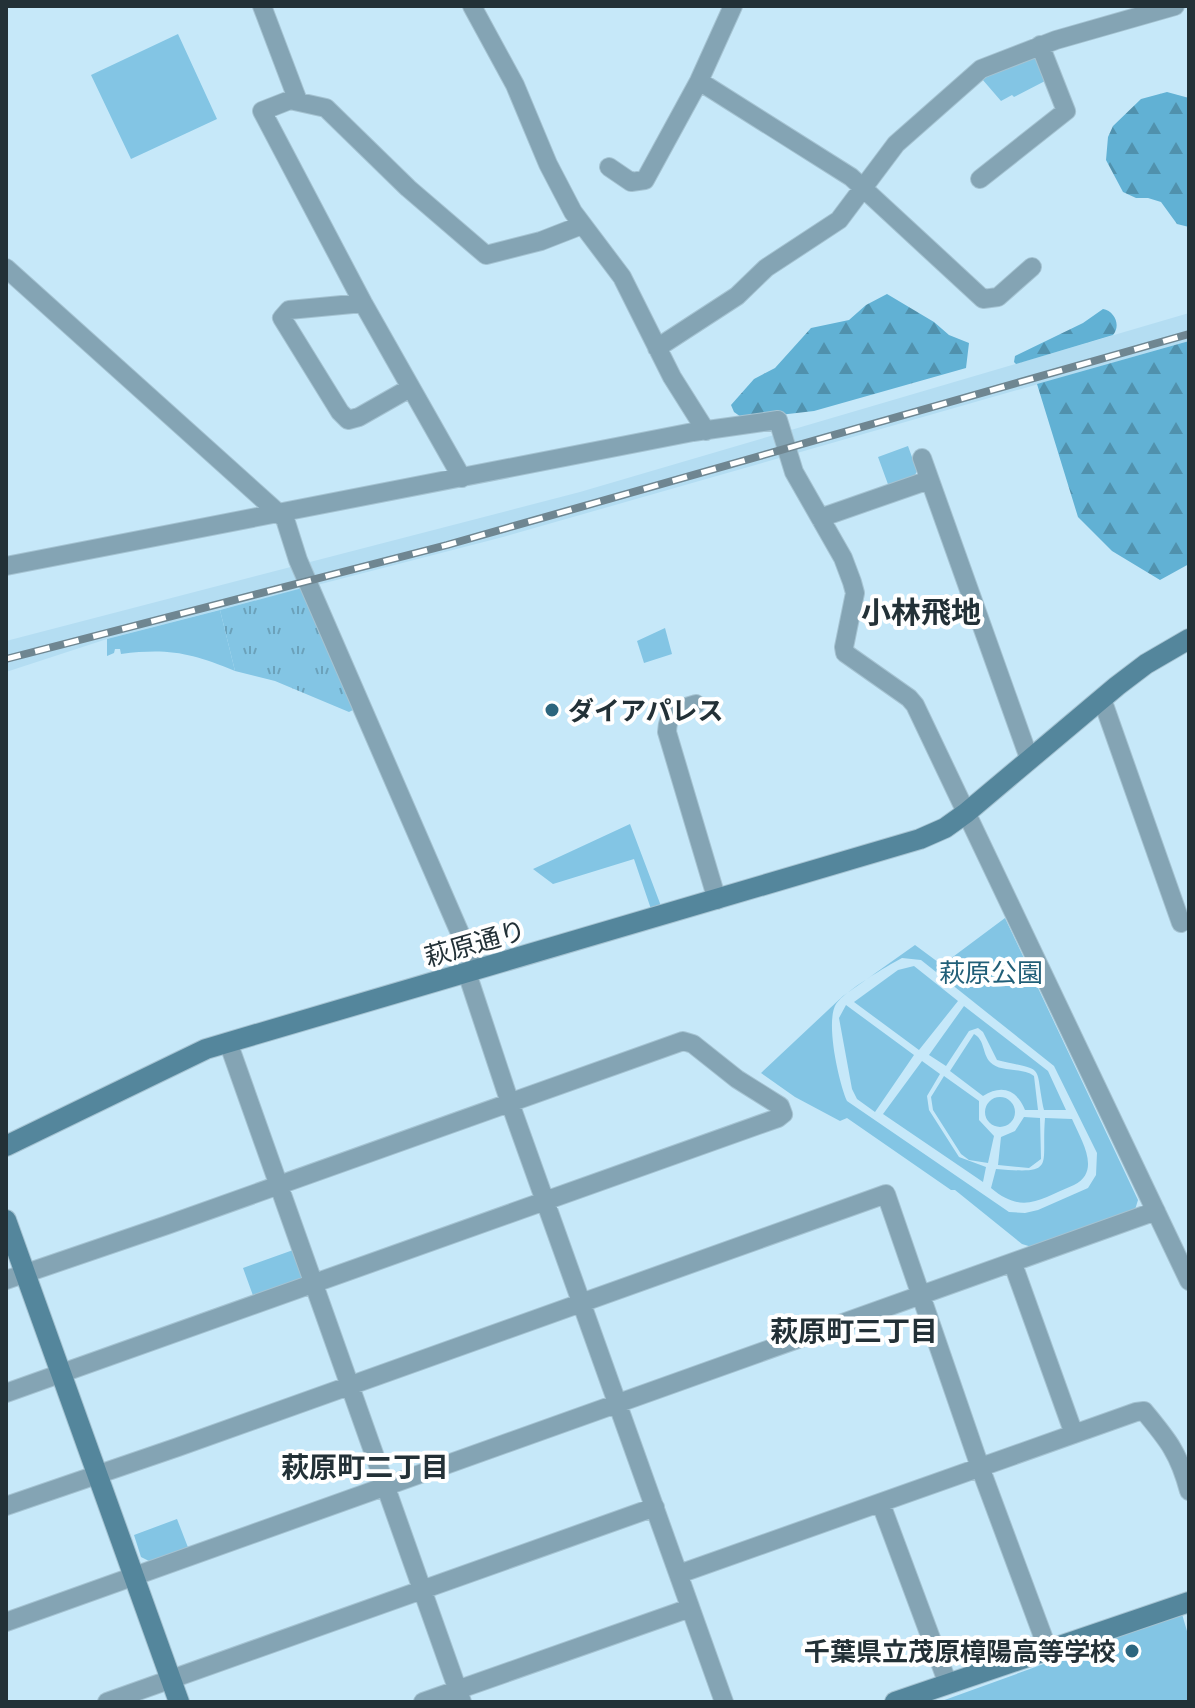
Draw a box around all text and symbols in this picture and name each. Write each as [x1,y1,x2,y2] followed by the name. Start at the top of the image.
[861,592,981,632] district label: 小林飛地
[568,693,723,728] place label: ダイアパレス
[543,701,561,719] marker: ダイアパレス
[420,912,530,974] street label: 萩原通り
[939,955,1043,990] park label: 萩原公園
[770,1312,938,1350] district label: 萩原町三丁目
[281,1448,449,1486] district label: 萩原町二丁目
[804,1634,1116,1669] place label: 千葉県立茂原樟陽高等学校
[1123,1642,1141,1660] marker: 千葉県立茂原樟陽高等学校

